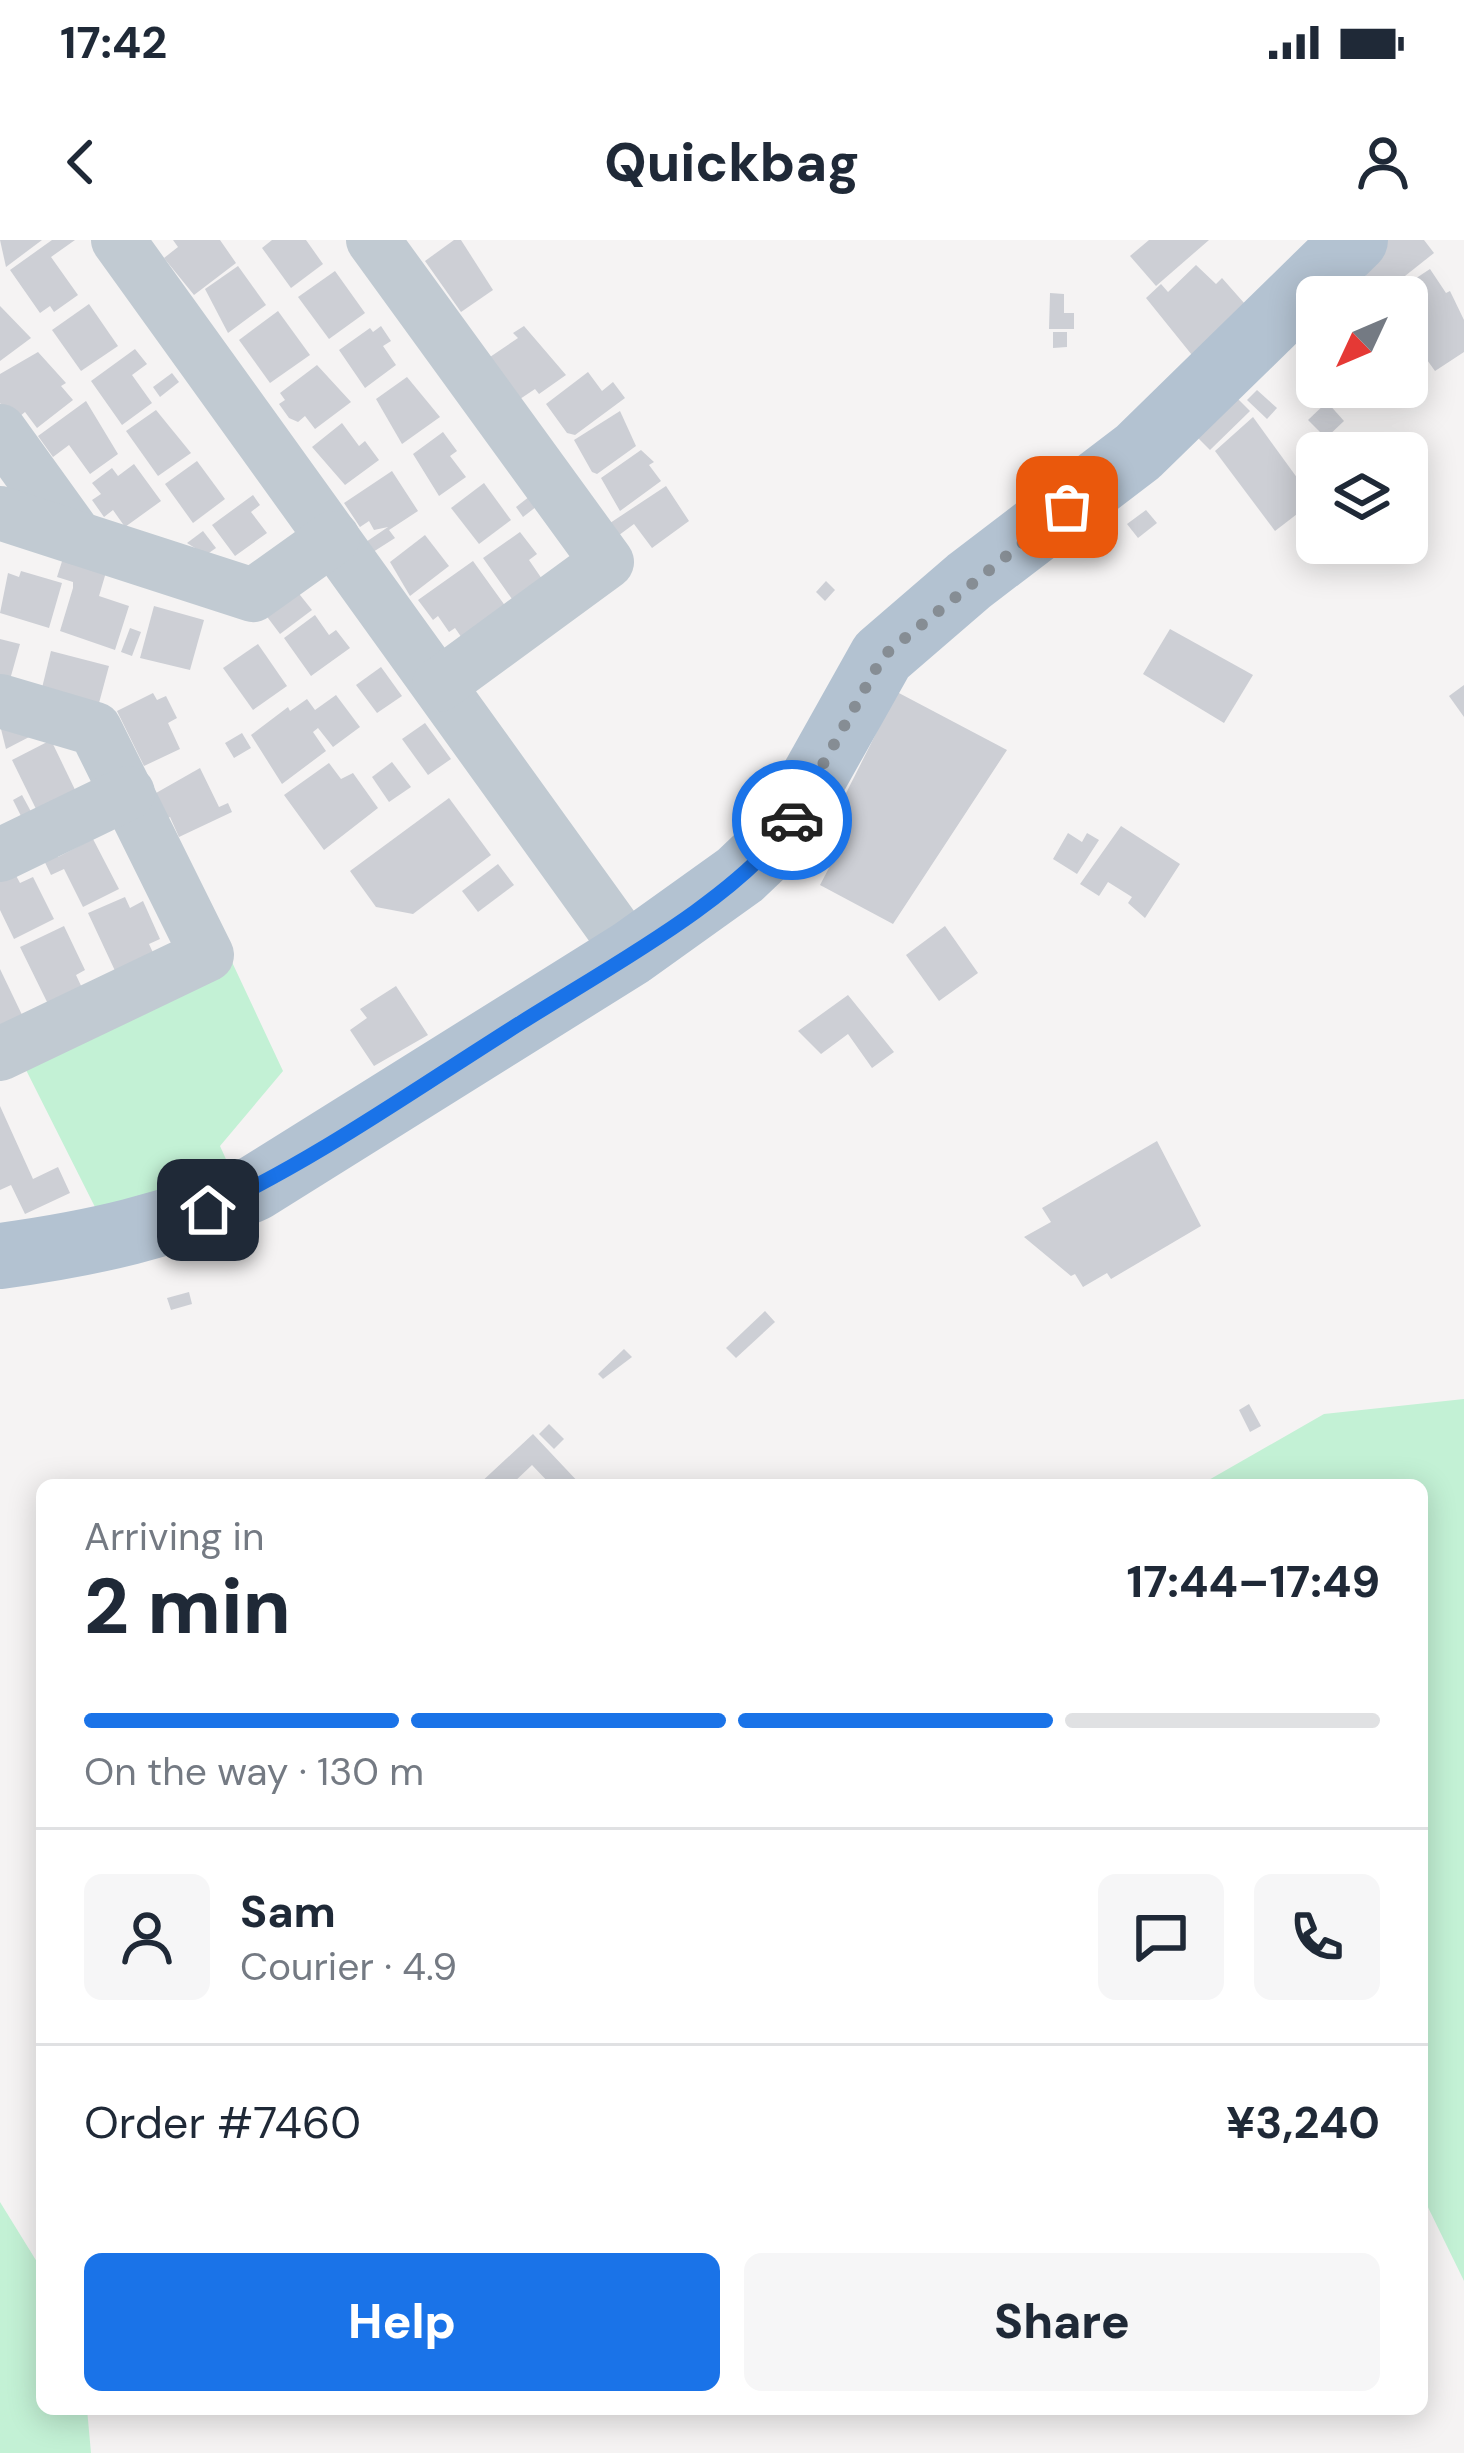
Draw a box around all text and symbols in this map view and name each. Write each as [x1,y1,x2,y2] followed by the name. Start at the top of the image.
[60,13,167,72] text: 17:42
[604,127,860,198] text: Quickbag
[48,129,114,195] icon: back
[1350,129,1416,195] icon: person
[1296,276,1428,408] north arrow
[1296,276,1428,564] map controls
[1296,432,1428,564] button: layers
[1016,456,1118,558] pin
[1034,474,1100,540] icon: bag
[732,760,852,880] courier
[759,787,825,853] icon: car
[157,1159,259,1261] pin
[175,1177,241,1243] icon: home
[84,1511,264,1562] text: Arriving in
[1127,1552,1380,1611] text: 17:44–17:49
[84,1556,291,1657] text: 2 min
[84,1746,424,1797] text: On the way · 130 m
[84,1874,210,2000] button: person
[1098,1874,1224,2000] button: chat
[1254,1874,1380,2000] button: phone
[240,1882,336,1941] text: Sam
[240,1941,457,1992] text: Courier · 4.9
[84,2093,361,2152] text: Order #7460
[1226,2093,1380,2152] text: ¥3,240
[84,2253,720,2391] button: Help
[744,2253,1380,2391] button: Share

